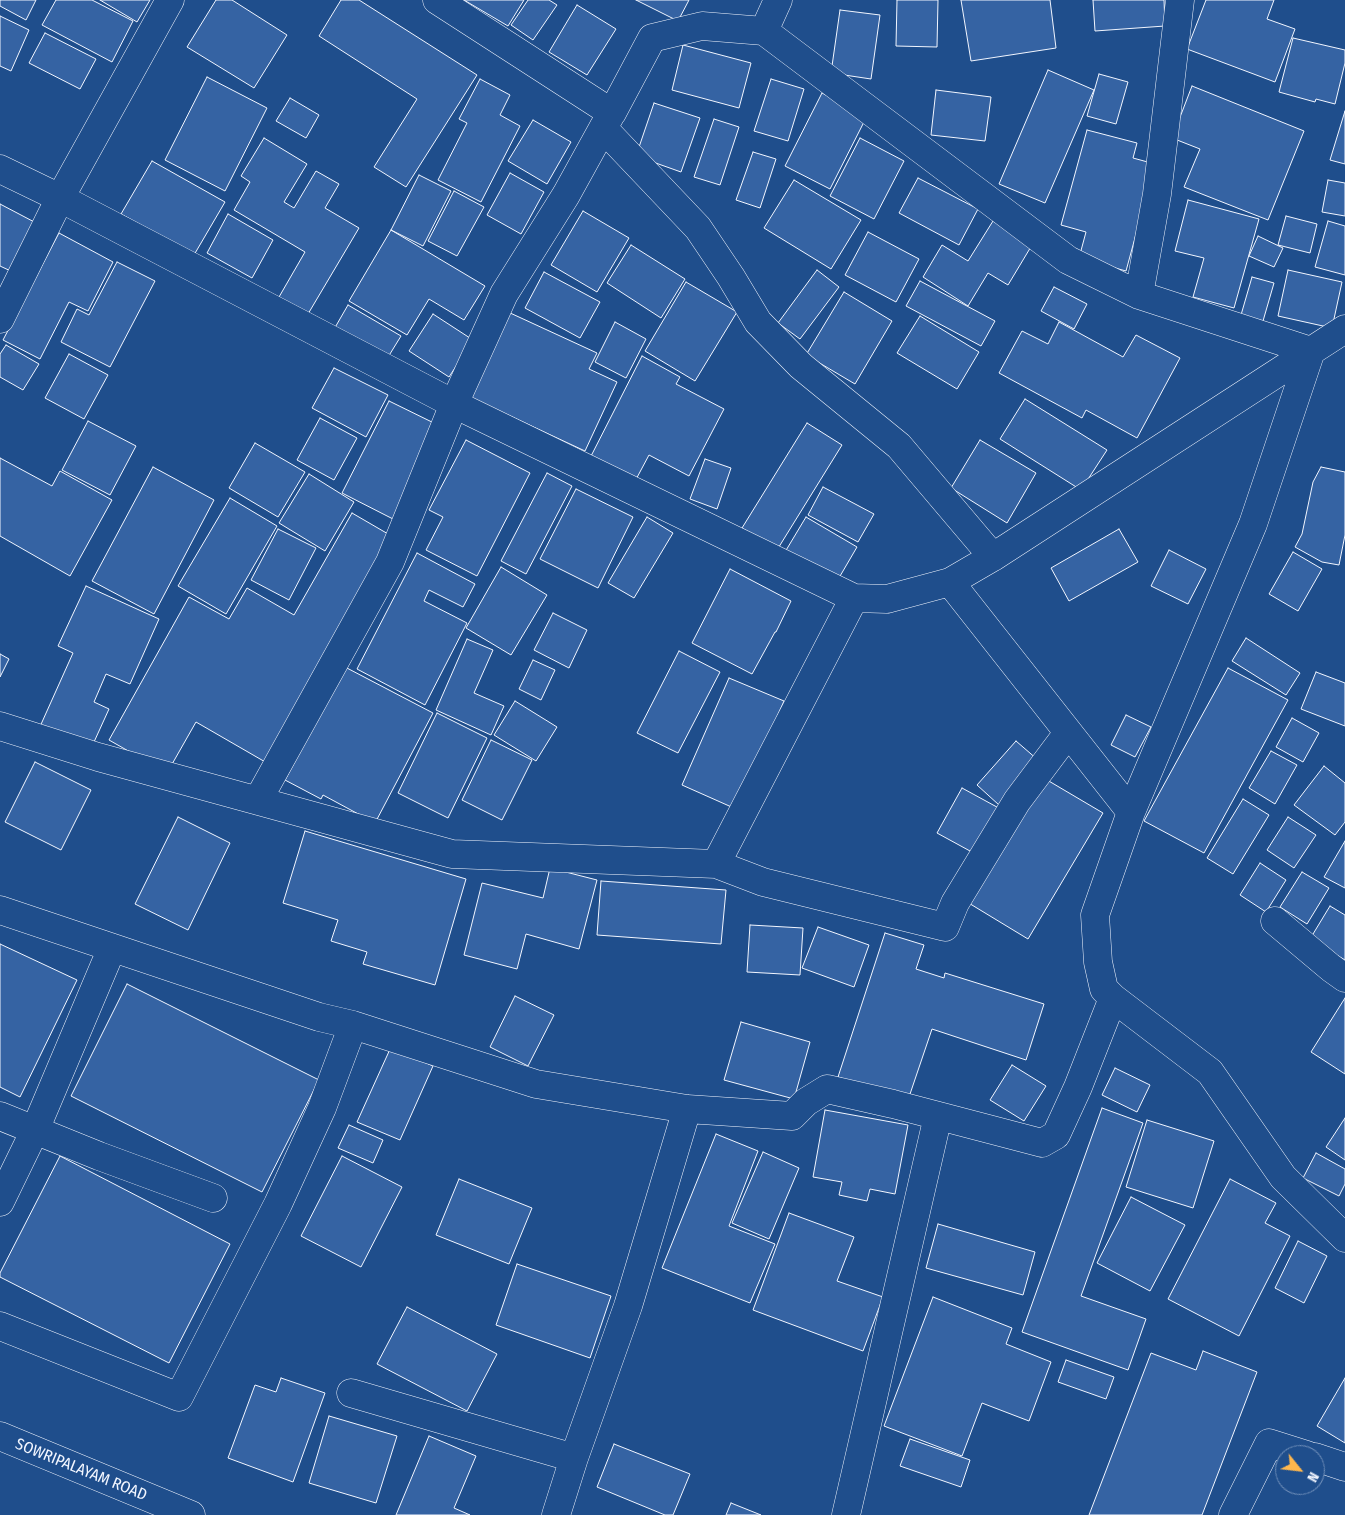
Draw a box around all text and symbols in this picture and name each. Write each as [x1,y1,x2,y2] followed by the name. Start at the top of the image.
[12,1435,150,1505] street label: SOWRIPALAYAM ROAD
[1275,1445,1325,1495] north arrow
[1303,1469,1322,1485] text: N

